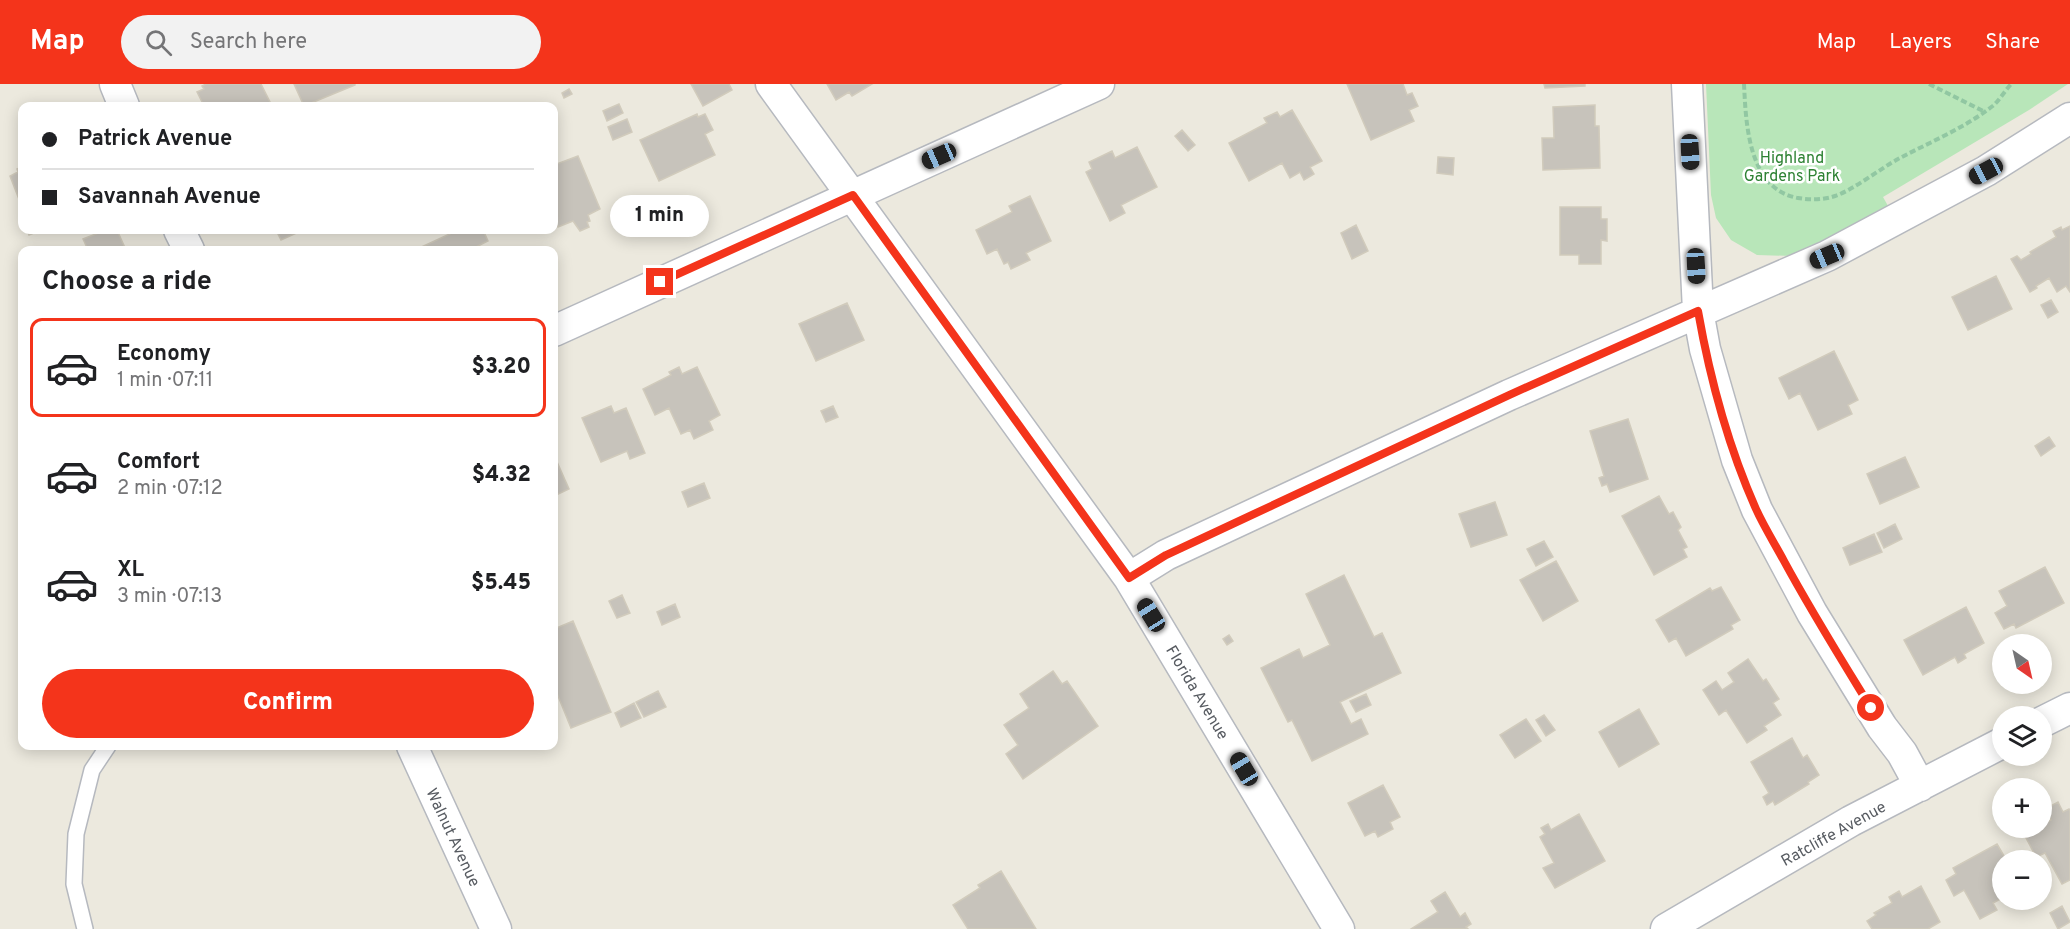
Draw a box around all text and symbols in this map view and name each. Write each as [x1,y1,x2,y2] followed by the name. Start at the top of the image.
[121,15,541,69] search box
[30,24,85,60] text: Map
[142,26,175,59] icon: search
[190,29,307,56] text: Search here
[1817,29,1856,56] text: Map
[1889,29,1952,56] text: Layers
[1985,29,2040,56] text: Share
[78,126,232,153] text: Patrick Avenue
[1680,134,1700,170] car
[919,140,959,172] car
[1744,149,1840,187] park label: Highland Gardens Park
[1966,155,2006,187] car
[78,184,261,211] text: Savannah Avenue
[610,195,710,237] callout: 1 min
[635,203,684,229] text: 1 min
[1807,241,1847,271] car
[1686,248,1706,284] car
[42,265,212,299] text: Choose a ride
[646,268,673,295] route end
[45,341,99,395] icon: car
[117,341,211,368] text: Economy
[472,354,531,381] text: $3.20
[117,368,213,394] text: 1 min · 07:11
[45,449,99,503] icon: car
[117,449,200,476] text: Comfort
[472,462,531,489] text: $4.32
[117,476,223,502] text: 2 min · 07:12
[45,557,99,611] icon: car
[117,557,144,584] text: XL
[471,570,531,597] text: $5.45
[117,584,222,610] text: 3 min · 07:13
[1134,595,1168,635] car
[1992,634,2052,694] north arrow
[1992,634,2052,910] map controls
[1160,642,1232,744] street label: Florida Avenue
[42,669,534,738] button: Confirm
[1857,694,1884,721] route start
[1992,706,2052,766] button: layers
[1227,749,1261,789] car
[1992,778,2052,838] button: +
[421,785,484,890] street label: Walnut Avenue
[1778,798,1890,872] street label: Ratcliffe Avenue
[1992,850,2052,910] button: −

